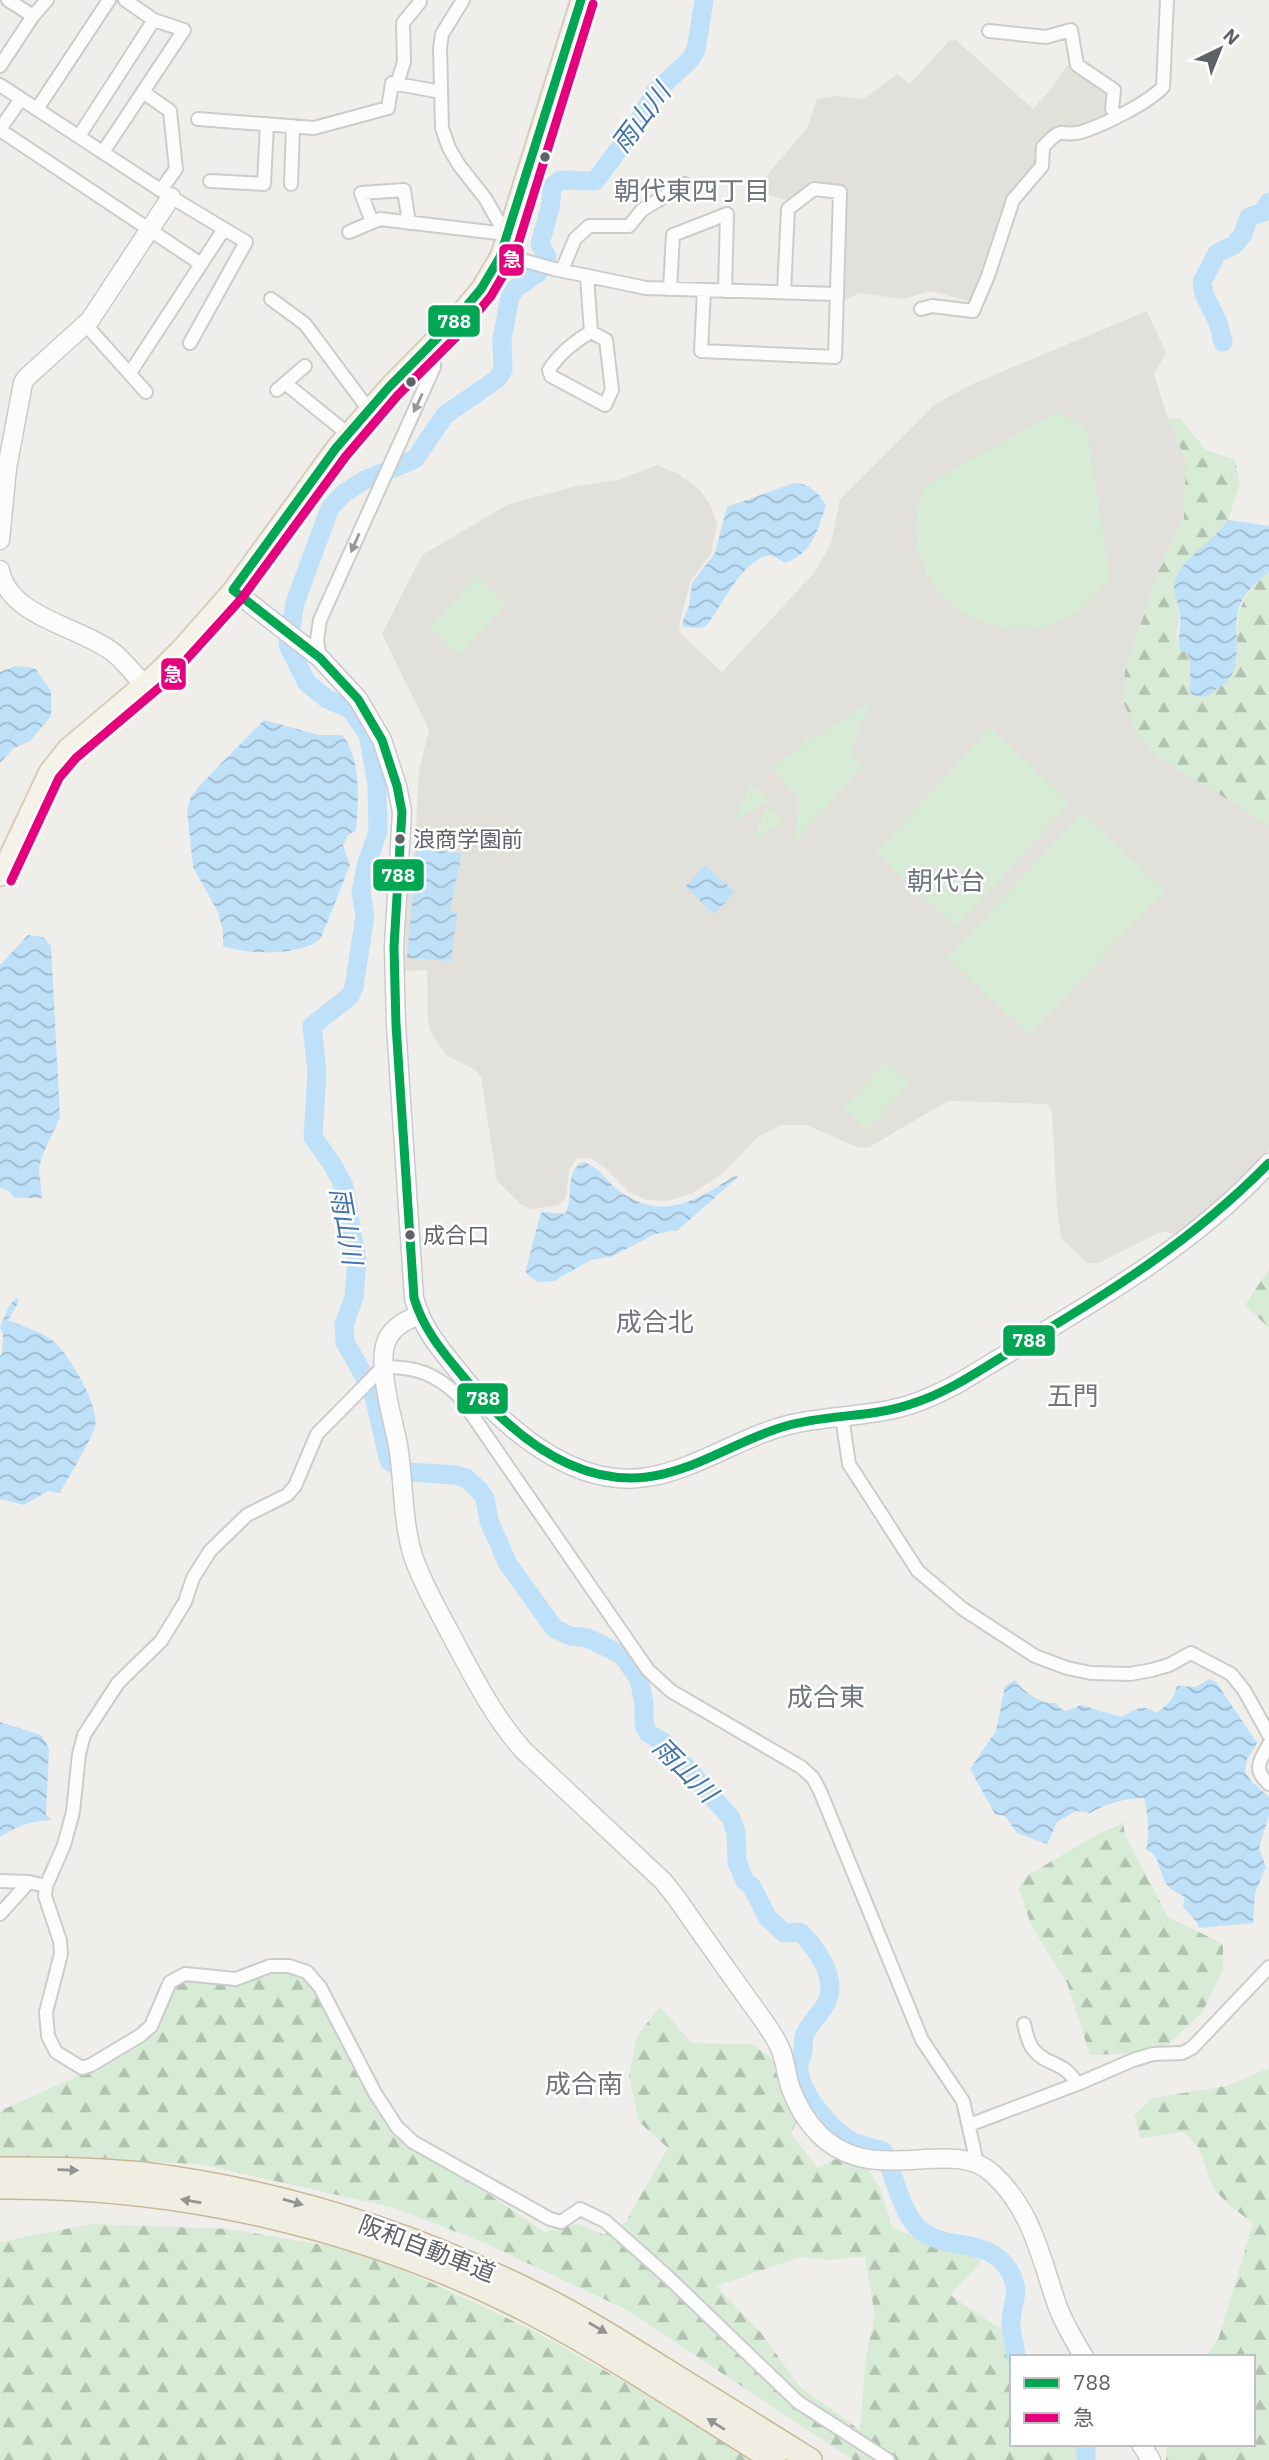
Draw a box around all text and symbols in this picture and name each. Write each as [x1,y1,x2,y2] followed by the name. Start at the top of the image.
[1185,14,1255,84] north arrow
[1218,23,1245,50] text: N
[603,74,679,159] water label: 雨山川
[538,150,552,164] unlabelled marker
[614,173,770,207] district label: 朝代東四丁目
[498,243,525,277] line badge: 急
[502,247,522,271] text: 急
[427,304,481,338] line badge: 788
[437,309,471,333] text: 788
[404,375,418,389] unlabelled marker
[412,393,423,414] one-way arrow
[349,533,361,553] one-way arrow
[160,657,187,691] line badge: 急
[163,662,183,686] text: 急
[413,824,523,853] place label: 浪商学園前
[393,832,407,846] marker: 浪商学園前
[372,858,425,892] line badge: 788
[381,863,415,887] text: 788
[907,863,985,897] district label: 朝代台
[323,1184,371,1270] water label: 雨山川
[423,1220,489,1249] place label: 成合口
[403,1228,417,1242] marker: 成合口
[616,1304,694,1338] district label: 成合北
[1002,1324,1056,1357] line badge: 788
[1012,1328,1046,1352] text: 788
[1047,1378,1099,1412] district label: 五門
[456,1382,509,1415] line badge: 788
[466,1386,500,1410] text: 788
[787,1679,865,1713] district label: 成合東
[646,1730,727,1811] water label: 雨山川
[545,2066,623,2100] district label: 成合南
[57,2164,79,2175] one-way arrow
[180,2195,202,2206] one-way arrow
[283,2198,304,2208] one-way arrow
[354,2207,500,2289] street label: 阪和自動車道
[589,2322,608,2334] one-way arrow
[1010,2355,1255,2446] legend
[1073,2368,1111,2396] text: 788
[1073,2403,1094,2431] text: 急
[707,2417,726,2430] one-way arrow

